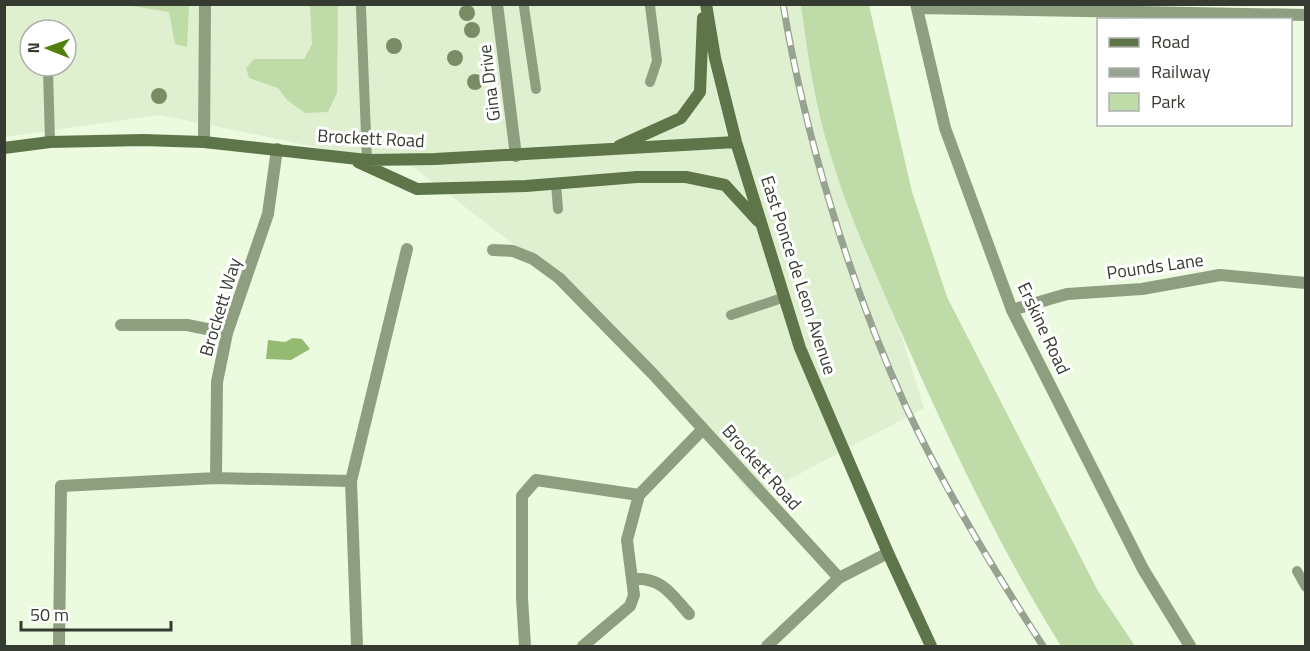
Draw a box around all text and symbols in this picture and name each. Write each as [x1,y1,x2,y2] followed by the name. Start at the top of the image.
[18,18,78,78] north arrow
[1097,18,1292,126] legend
[1151,28,1190,55] text: Road
[21,42,45,53] text: N
[471,43,507,123] street label: Gina Drive
[1151,58,1211,85] text: Railway
[1151,88,1186,115] text: Park
[317,122,425,154] street label: Brockett Road
[754,172,844,378] street label: East Ponce de Leon Avenue
[1105,246,1205,286] street label: Pounds Lane
[192,254,248,360] street label: Brockett Way
[1011,278,1077,378] street label: Erskine Road
[716,418,808,516] street label: Brockett Road
[21,594,171,632] scale bar
[30,601,69,628] text: 50 m

